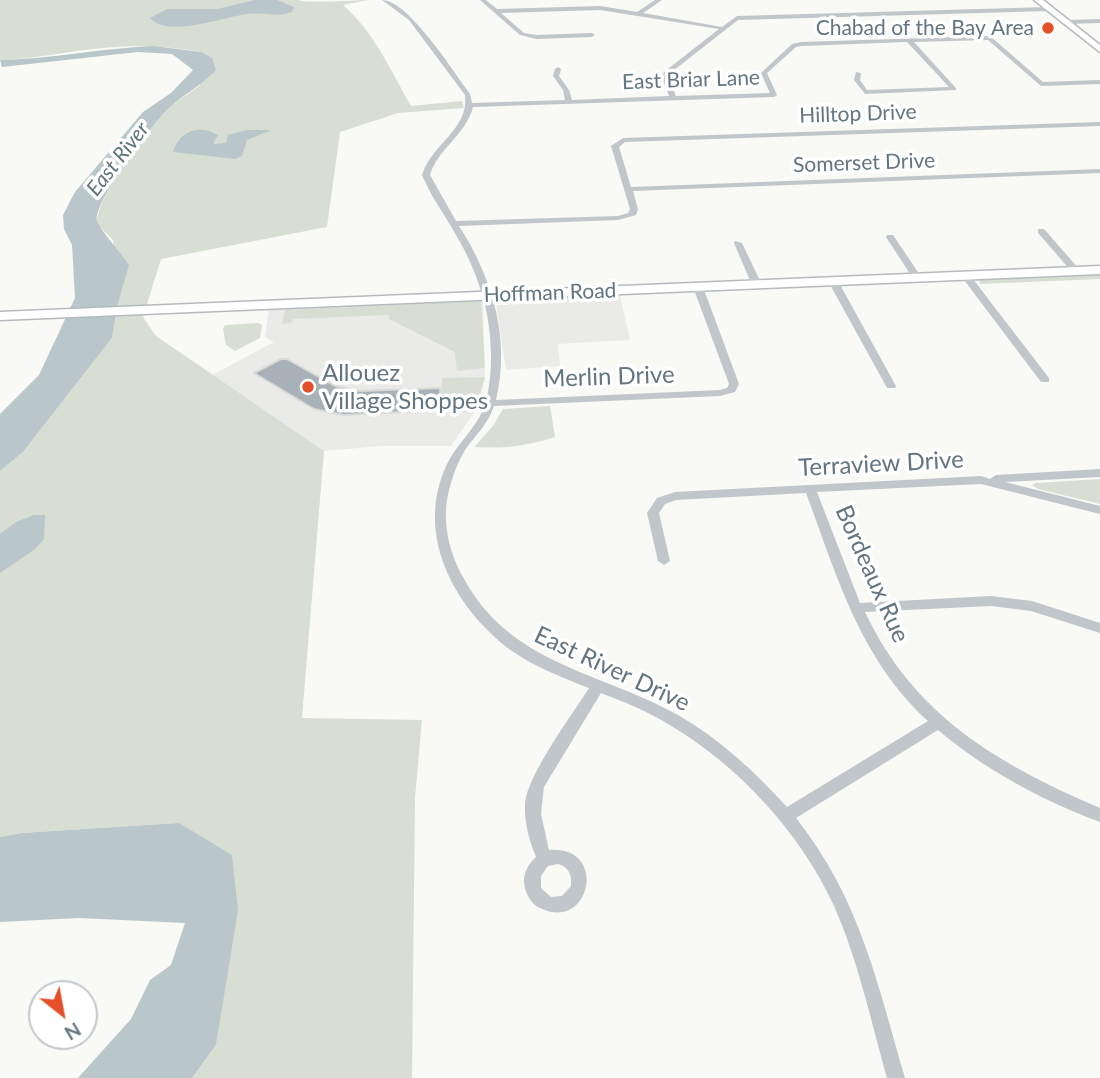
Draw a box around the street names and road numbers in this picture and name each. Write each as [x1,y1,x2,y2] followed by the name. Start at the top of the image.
[622,65,760,95] street label: East Briar Lane
[799,99,917,129] street label: Hilltop Drive
[792,148,936,178] street label: Somerset Drive
[483,278,617,308] street label: Hoffman Road
[543,360,675,394] street label: Merlin Drive
[797,445,965,483] street label: Terraview Drive
[829,501,915,647] street label: Bordeaux Rue
[530,620,694,718] street label: East River Drive

